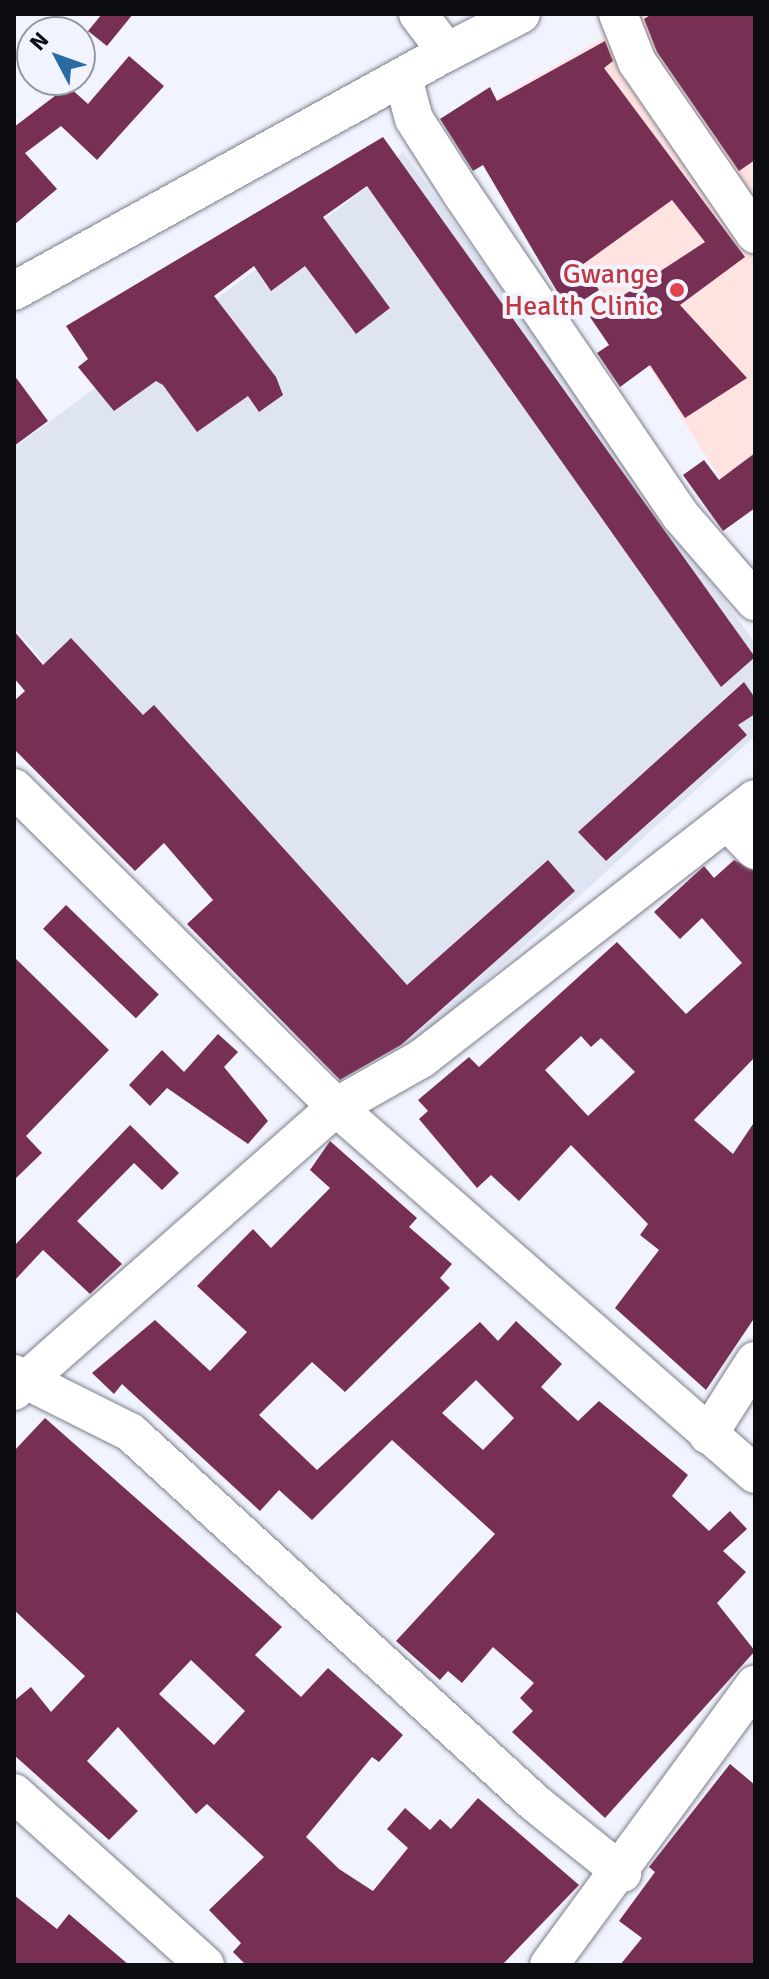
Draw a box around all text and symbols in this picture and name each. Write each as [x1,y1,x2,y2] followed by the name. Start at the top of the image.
[16,16,96,96] north arrow
[24,27,54,56] text: N
[504,257,659,323] place label: Gwange Health Clinic
[666,279,688,301] marker: Gwange Health Clinic

